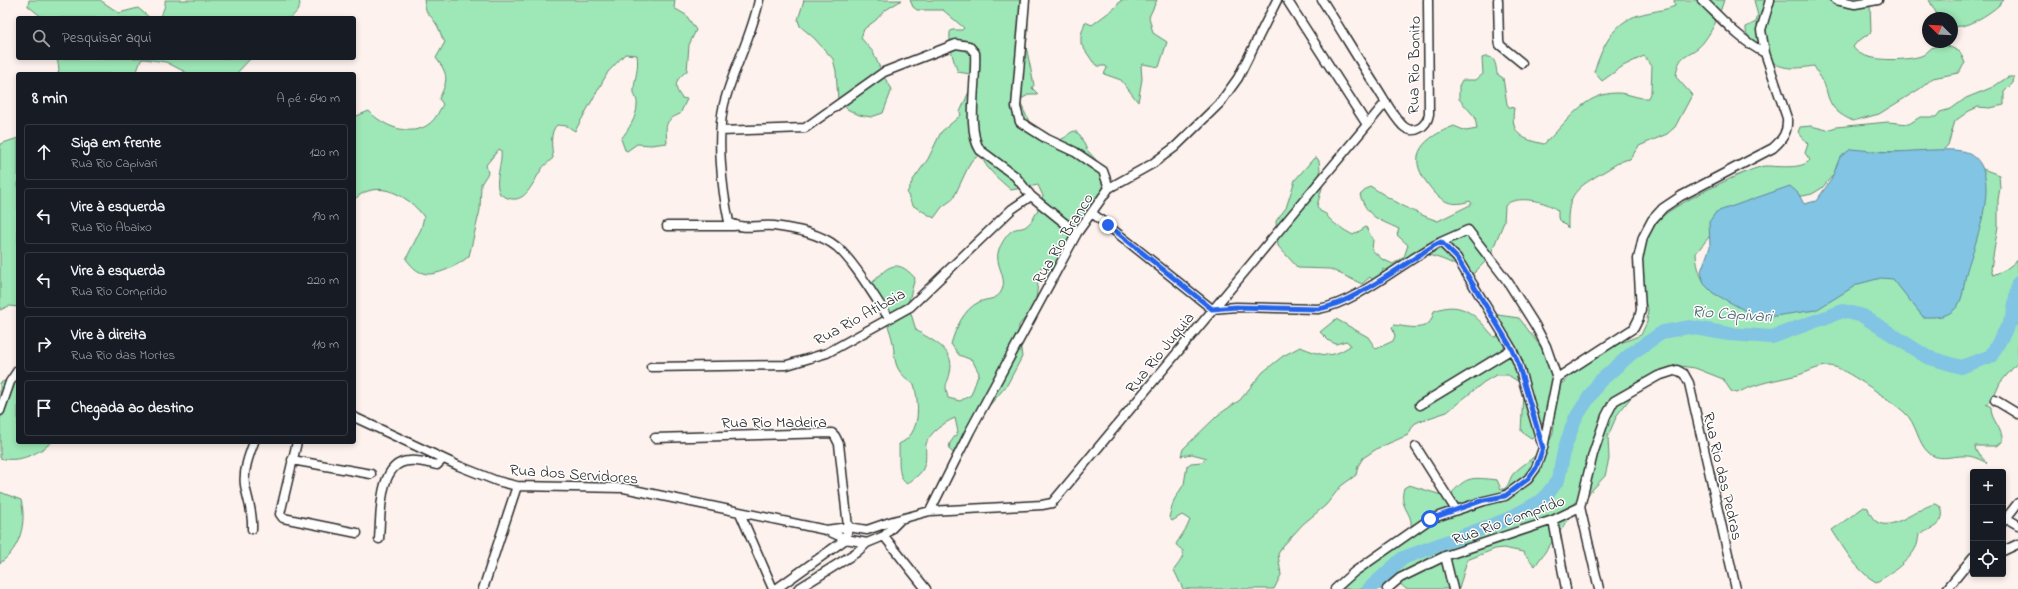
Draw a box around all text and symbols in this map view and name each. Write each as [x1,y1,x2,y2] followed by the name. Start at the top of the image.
[1922,12,1958,48] north arrow
[16,16,356,60] search box
[1402,16,1428,114] street label: Rua Rio Bonito
[30,27,52,49] icon: search
[62,27,151,49] text: Pesquisar aqui
[32,86,67,111] text: 8 min
[277,89,340,108] text: A pé · 640 m
[71,132,161,154] text: Siga em frente
[33,141,55,163] icon: ahead
[309,143,339,162] text: 120 m
[71,154,157,173] text: Rua Rio Capivari
[1027,189,1100,289] street label: Rua Rio Branco
[71,196,165,218] text: Vire à esquerda
[33,205,55,227] icon: left
[312,207,339,226] text: 190 m
[1099,216,1117,234] route end
[71,218,152,237] text: Rua Rio Abaixo
[71,260,165,282] text: Vire à esquerda
[33,269,55,291] icon: left
[307,271,339,290] text: 220 m
[71,282,167,301] text: Rua Rio Comprido
[810,283,910,353] street label: Rua Rio Atibaia
[1691,299,1775,330] water label: Rio Capivari
[1120,307,1201,399] street label: Rua Rio Juquia
[71,324,146,346] text: Vire à direita
[33,333,55,355] icon: right
[312,335,339,354] text: 110 m
[71,346,175,365] text: Rua Rio das Mortes
[33,397,55,419] icon: arrive
[71,397,194,419] text: Chegada ao destino
[1696,410,1748,543] street label: Rua Rio das Pedras
[721,411,827,435] street label: Rua Rio Madeira
[509,459,639,491] street label: Rua dos Servidores
[1970,469,2006,577] map controls
[1970,469,2006,505] button: +
[1449,489,1568,552] street label: Rua Rio Comprido
[1970,505,2006,541] button: −
[1421,510,1439,528] route start
[1970,541,2006,577] button: locate

